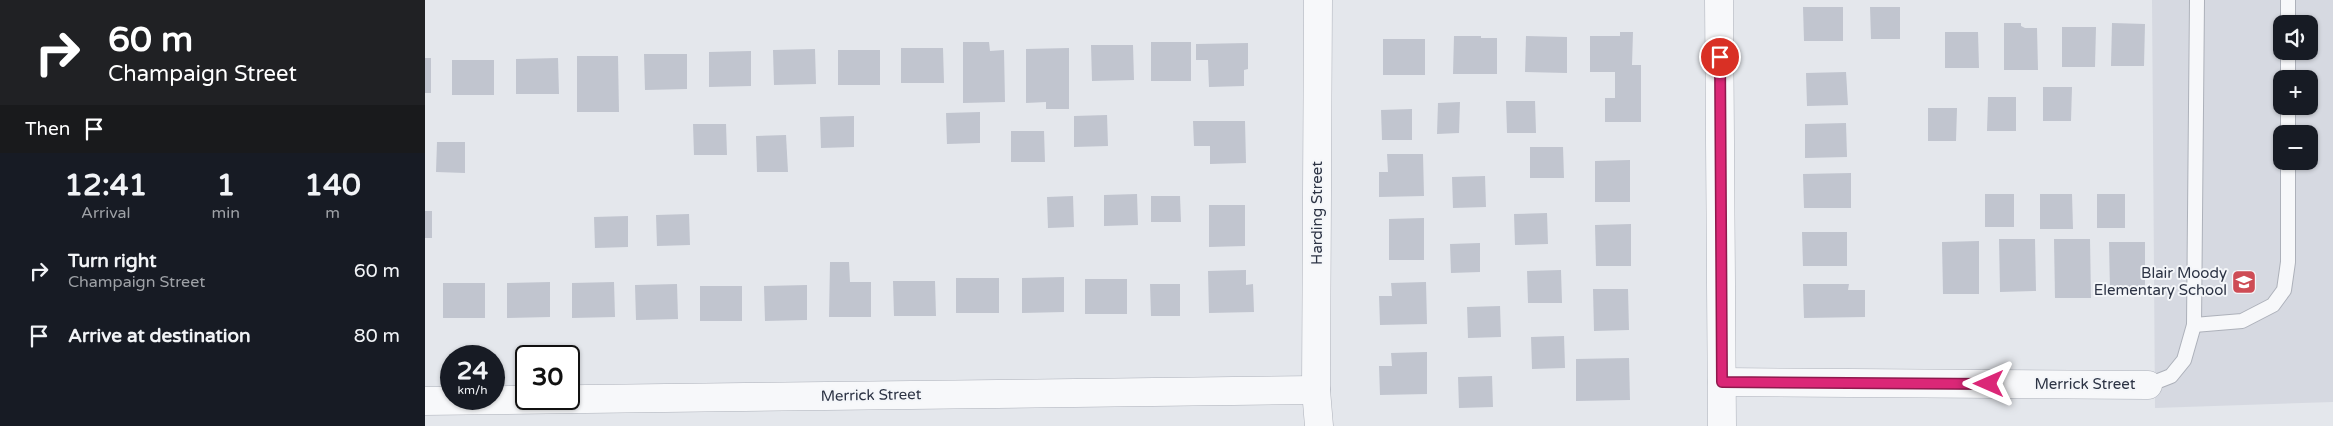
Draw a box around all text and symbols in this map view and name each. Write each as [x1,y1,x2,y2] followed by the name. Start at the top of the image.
[2273,15,2318,170] map controls
[2273,15,2318,60] button: sound
[108,19,193,61] text: 60 m
[25,20,90,85] icon: right
[1699,36,1741,78] pin
[1706,43,1734,71] icon: arrive
[108,61,297,87] text: Champaign Street
[2273,70,2318,115] button: +
[80,115,108,143] icon: arrive
[25,118,70,140] text: Then
[2273,125,2318,170] button: −
[1308,161,1326,265] street label: Harding Street
[64,167,147,204] text: 12:41
[216,167,235,204] text: 1
[304,167,361,204] text: 140
[81,203,131,223] text: Arrival
[212,203,240,223] text: min
[325,203,340,223] text: m
[68,250,156,272] text: Turn right
[25,257,53,285] icon: right
[354,260,400,282] text: 60 m
[2094,264,2227,299] place label: Blair Moody Elementary School
[2231,269,2257,295] school or university icon: Blair Moody Elementary School
[68,272,205,292] text: Champaign Street
[25,322,53,350] icon: arrive
[68,325,251,347] text: Arrive at destination
[354,325,400,347] text: 80 m
[515,345,580,410] speed limit sign: 30
[457,356,488,386] text: 24
[1962,357,2014,409] position arrow
[2035,375,2136,393] street label: Merrick Street
[457,383,488,397] text: km/h
[820,385,922,405] street label: Merrick Street

